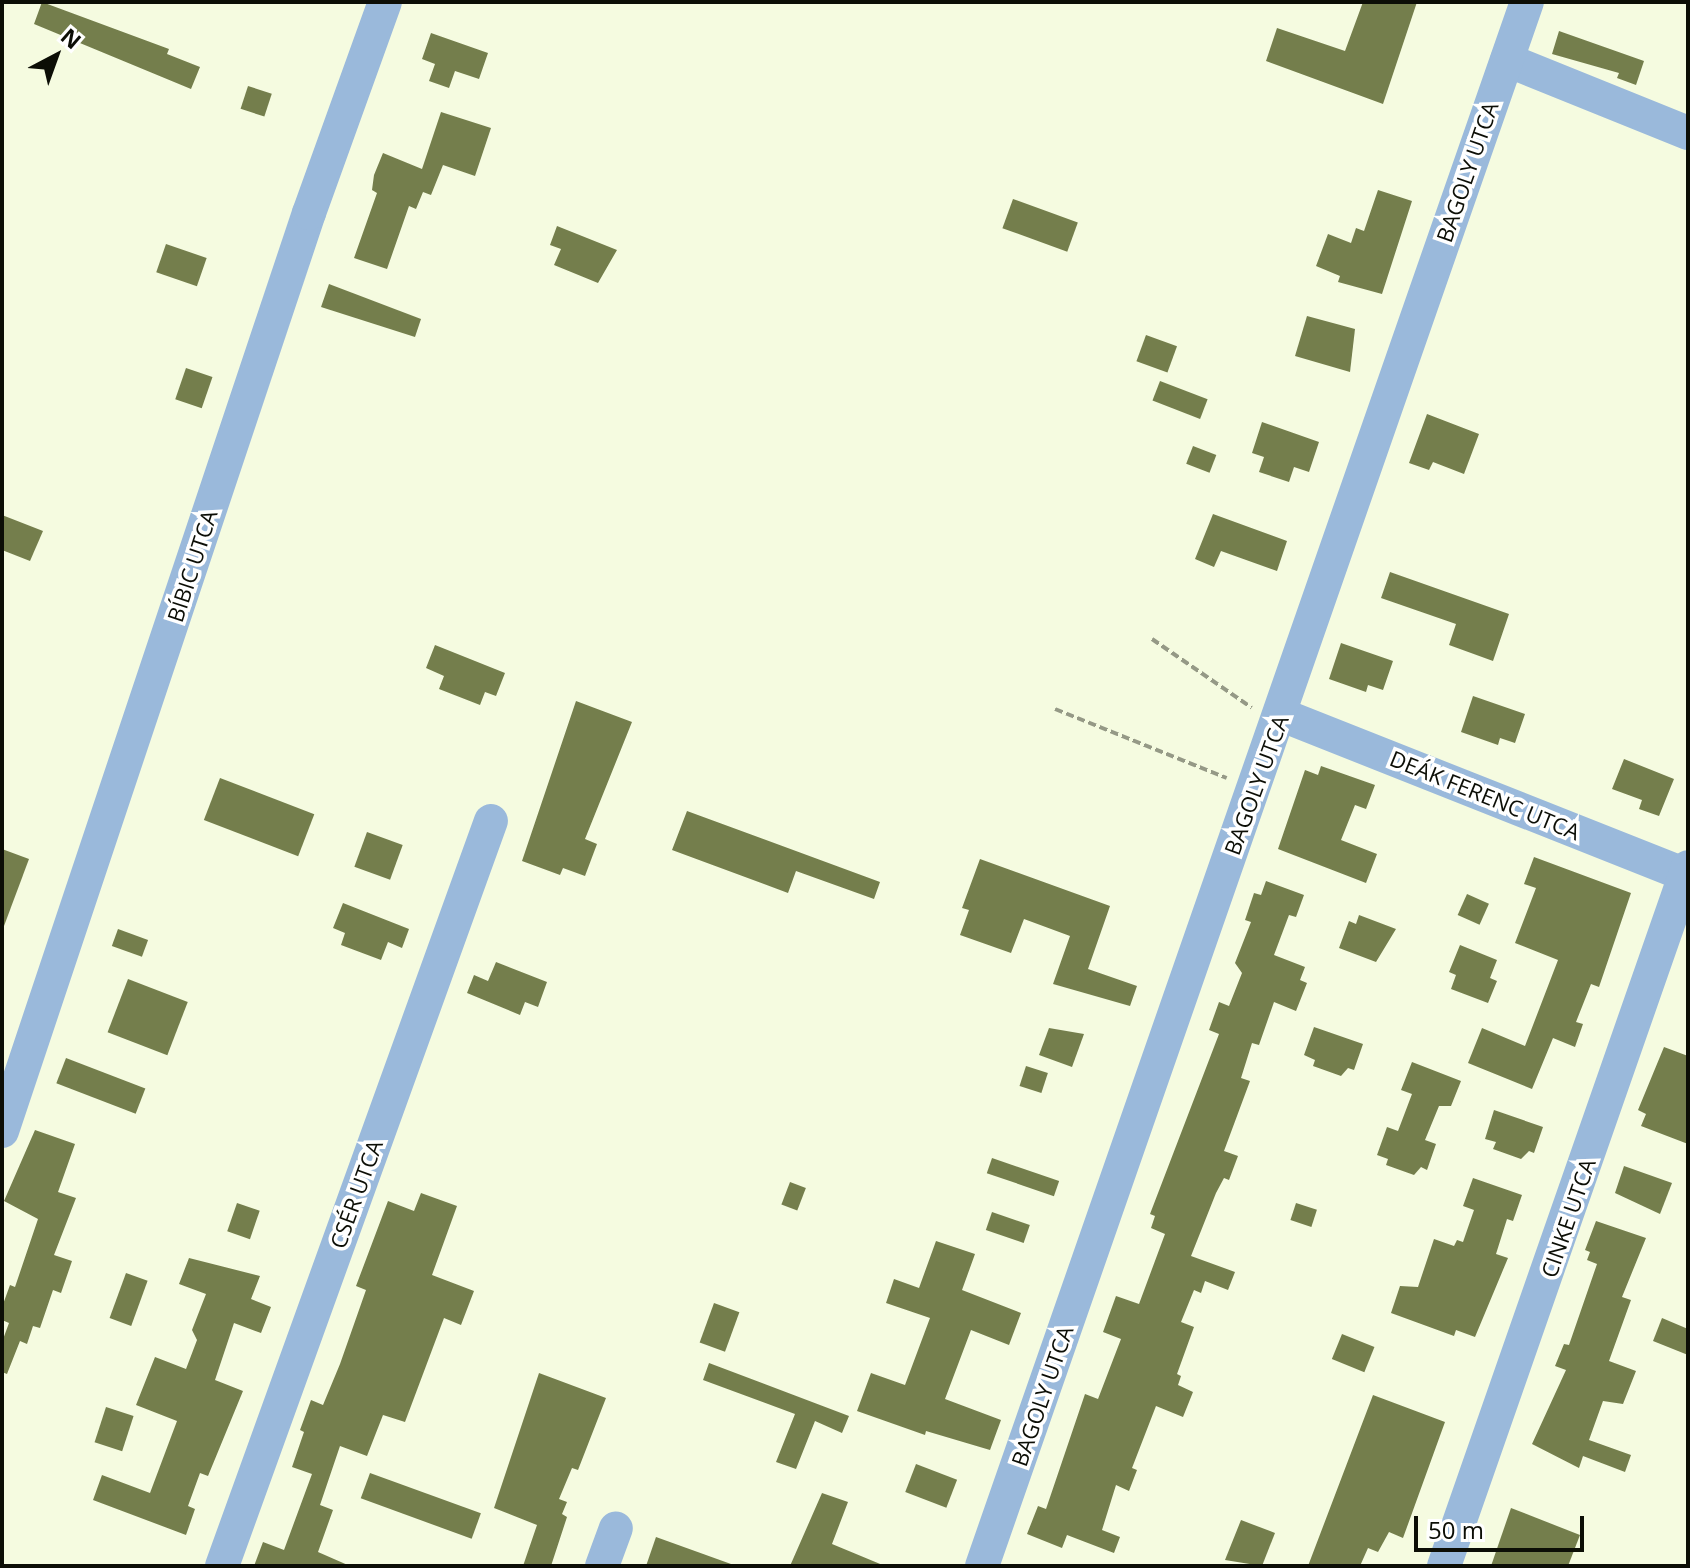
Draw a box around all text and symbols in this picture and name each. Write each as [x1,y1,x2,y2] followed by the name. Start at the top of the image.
[16,16,96,96] north arrow
[55,21,88,55] text: N
[1431,98,1503,246] street label: BAGOLY UTCA
[161,507,223,625] street label: BÍBIC UTCA
[1219,712,1293,858] street label: BAGOLY UTCA
[1386,745,1584,845] street label: DEÁK FERENC UTCA
[324,1136,388,1252] street label: CSÉR UTCA
[1535,1155,1601,1281] street label: CINKE UTCA
[1006,1322,1078,1470] street label: BAGOLY UTCA
[1418,1500,1588,1550] scale bar
[1428,1513,1484,1546] text: 50 m

